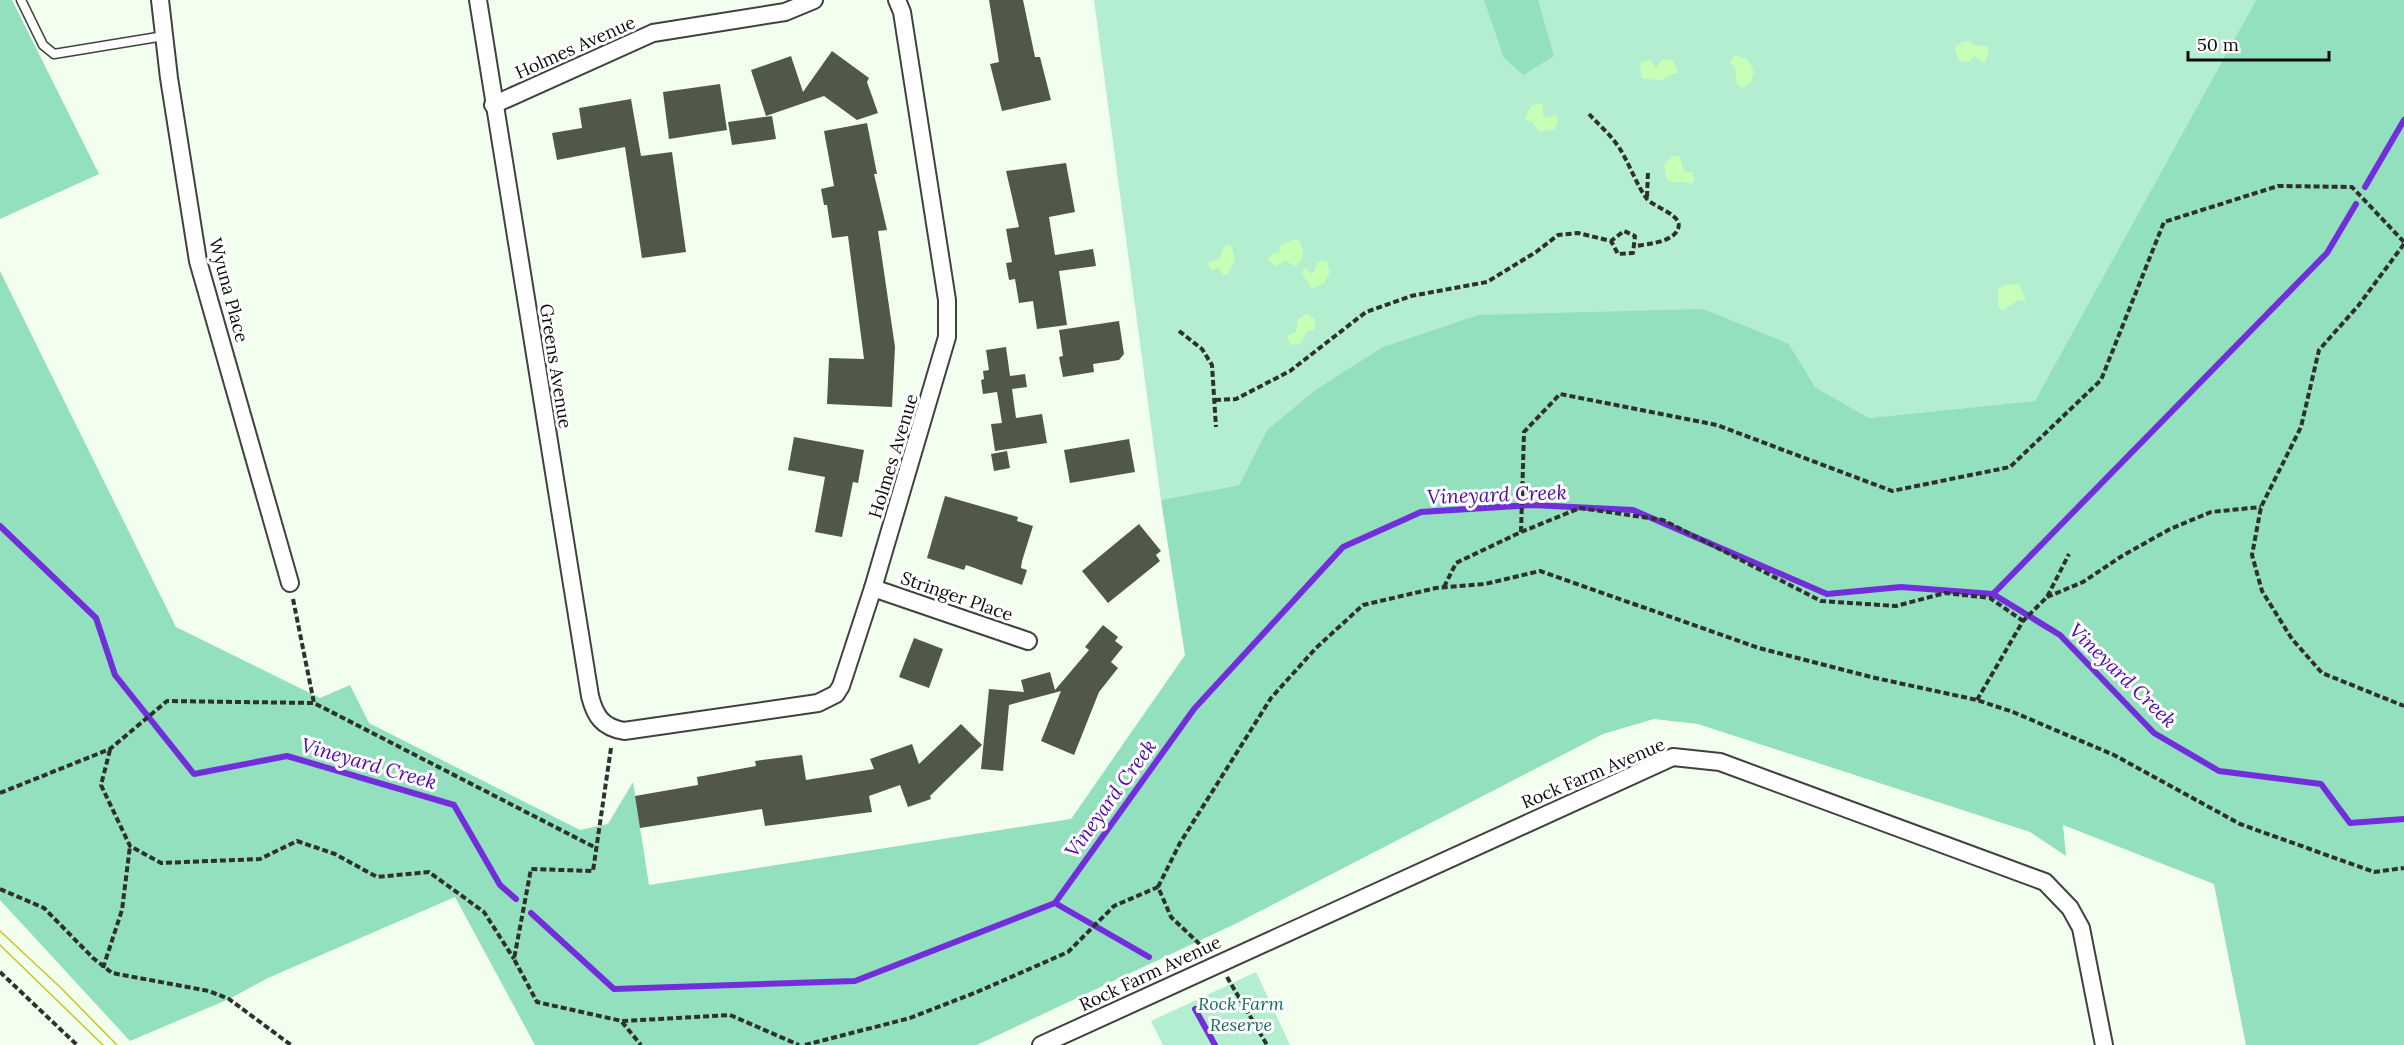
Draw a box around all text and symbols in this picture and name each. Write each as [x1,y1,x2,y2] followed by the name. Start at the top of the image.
[511,10,639,84] street label: Holmes Avenue
[2188,24,2329,62] scale bar
[2197,33,2239,56] text: 50 m
[204,235,254,345] street label: Wyuna Place
[535,302,577,430] street label: Greens Avenue
[863,391,923,521] street label: Holmes Avenue
[1427,479,1567,509] water label: Vineyard Creek
[898,566,1016,626] street label: Stringer Place
[2064,617,2182,733] water label: Vineyard Creek
[298,732,440,794] water label: Vineyard Creek
[1518,732,1669,814] street label: Rock Farm Avenue
[1059,734,1161,862] water label: Vineyard Creek
[1075,930,1225,1016] street label: Rock Farm Avenue
[1198,992,1284,1036] park label: Rock Farm Reserve

